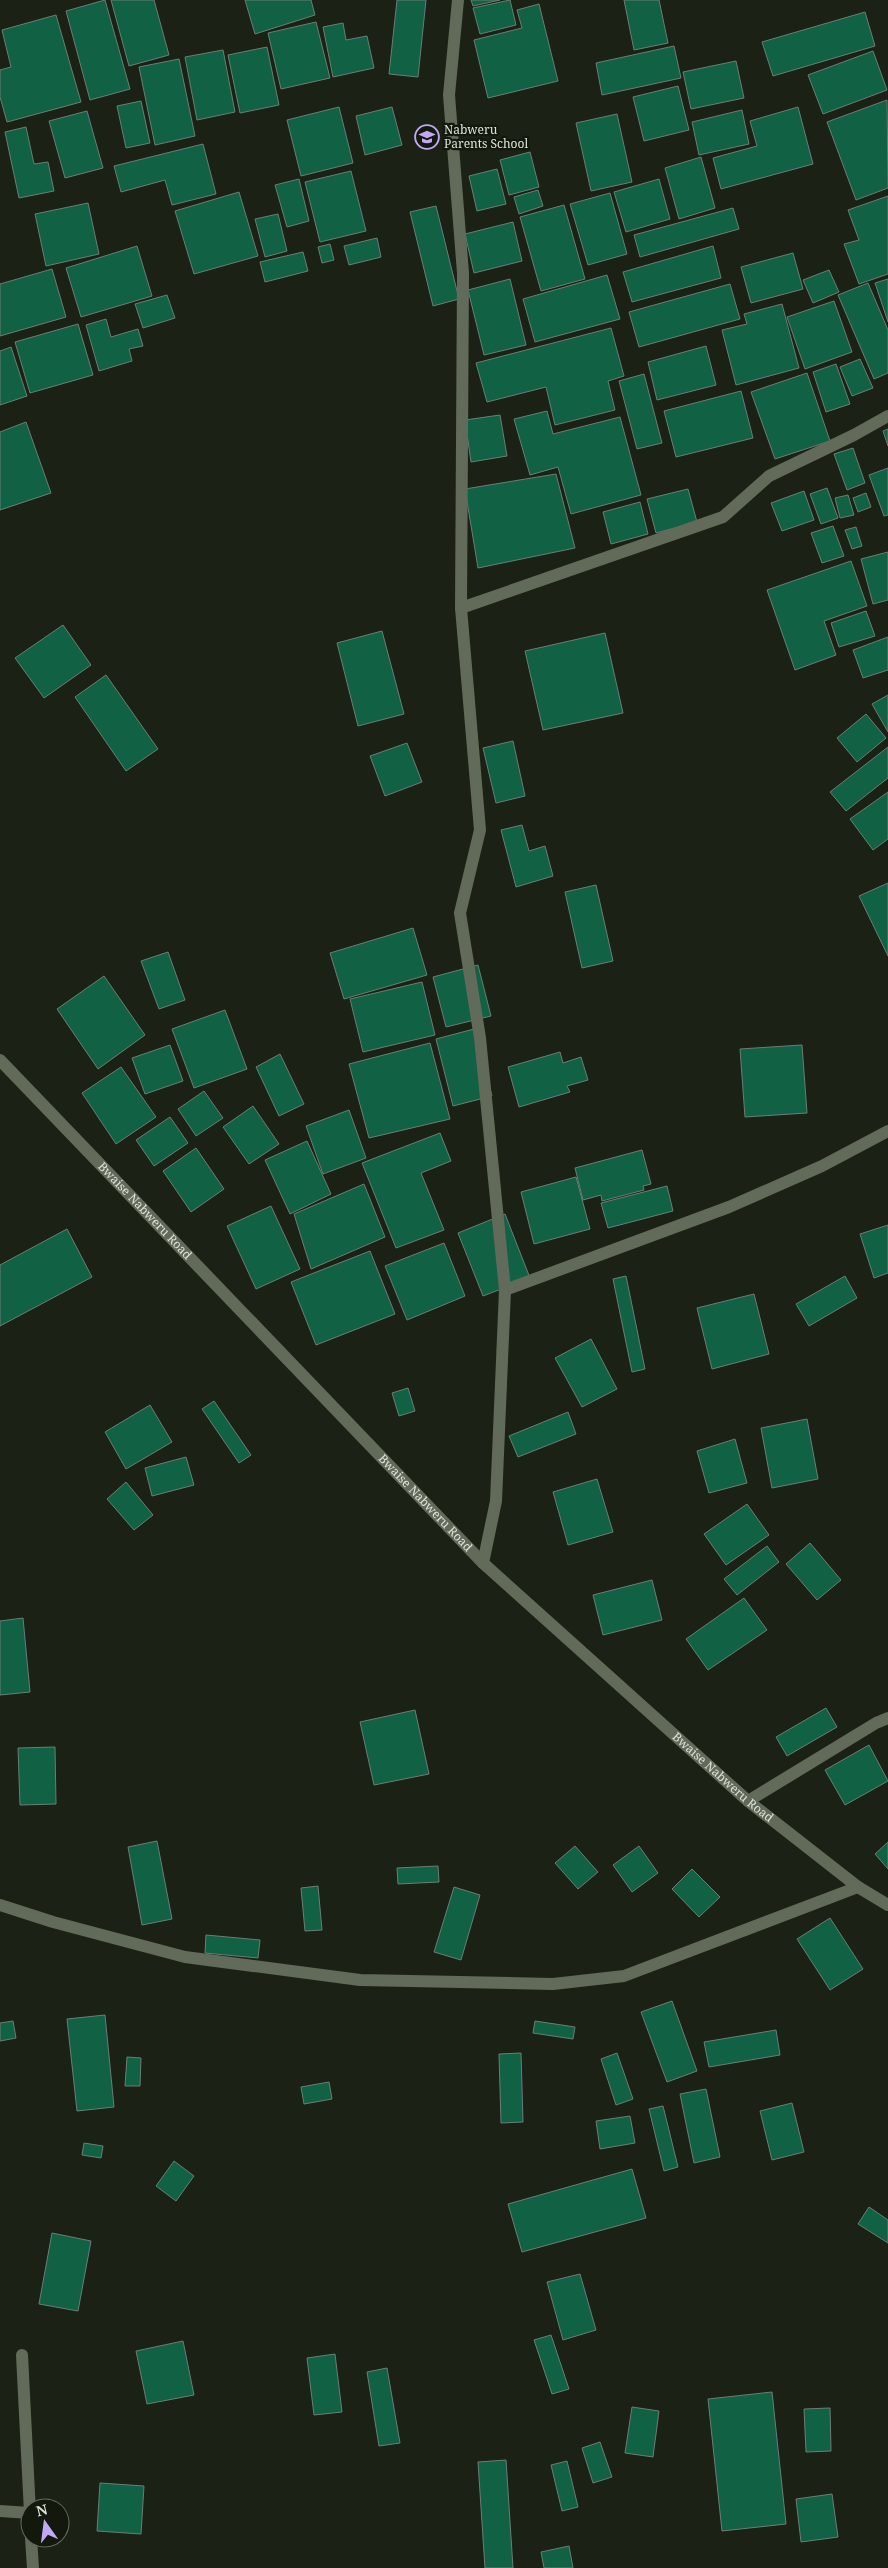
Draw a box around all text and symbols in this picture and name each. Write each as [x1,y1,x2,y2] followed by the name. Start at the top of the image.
[444,121,528,152] place label: Nabweru Parents School
[414,124,440,150] school or university icon: Nabweru Parents School
[94,1158,196,1263] street label: Bwaise Nabweru Road
[375,1450,477,1555] street label: Bwaise Nabweru Road
[669,1728,778,1826] street label: Bwaise Nabweru Road
[20,2498,70,2548] north arrow
[34,2499,49,2520] text: N

